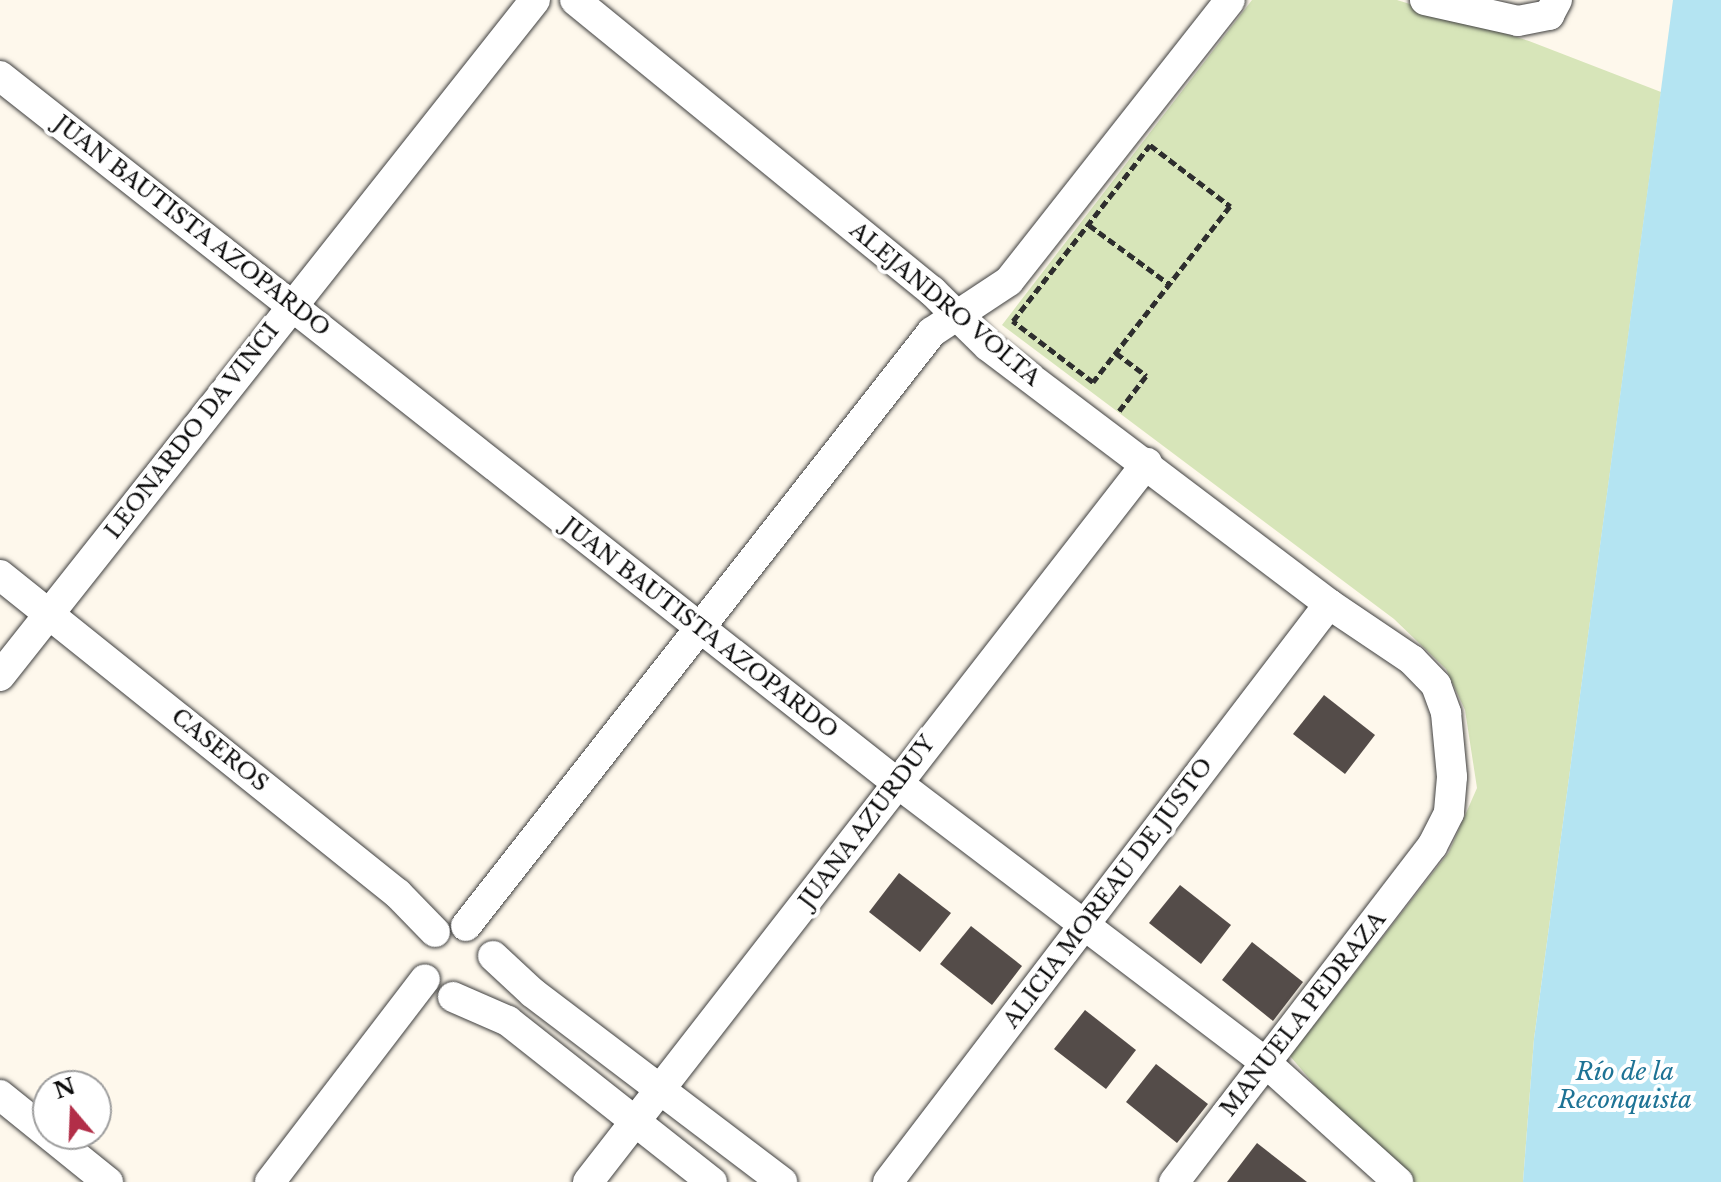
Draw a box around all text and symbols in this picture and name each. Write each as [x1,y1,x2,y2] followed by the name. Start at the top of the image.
[48,110,336,342] street label: JUAN BAUTISTA AZOPARDO
[844,216,1046,392] street label: ALEJANDRO VOLTA
[99,317,285,545] street label: LEONARDO DA VINCI
[556,512,844,744] street label: JUAN BAUTISTA AZOPARDO
[166,703,274,797] street label: CASEROS
[793,730,941,914] street label: JUANA AZURDUY
[998,752,1218,1034] street label: ALICIA MOREAU DE JUSTO
[1215,906,1391,1122] street label: MANUELA PEDRAZA
[1558,1058,1692,1114] water label: Río de la Reconquista
[32,1070,112,1150] north arrow
[50,1073,79,1105] text: N

